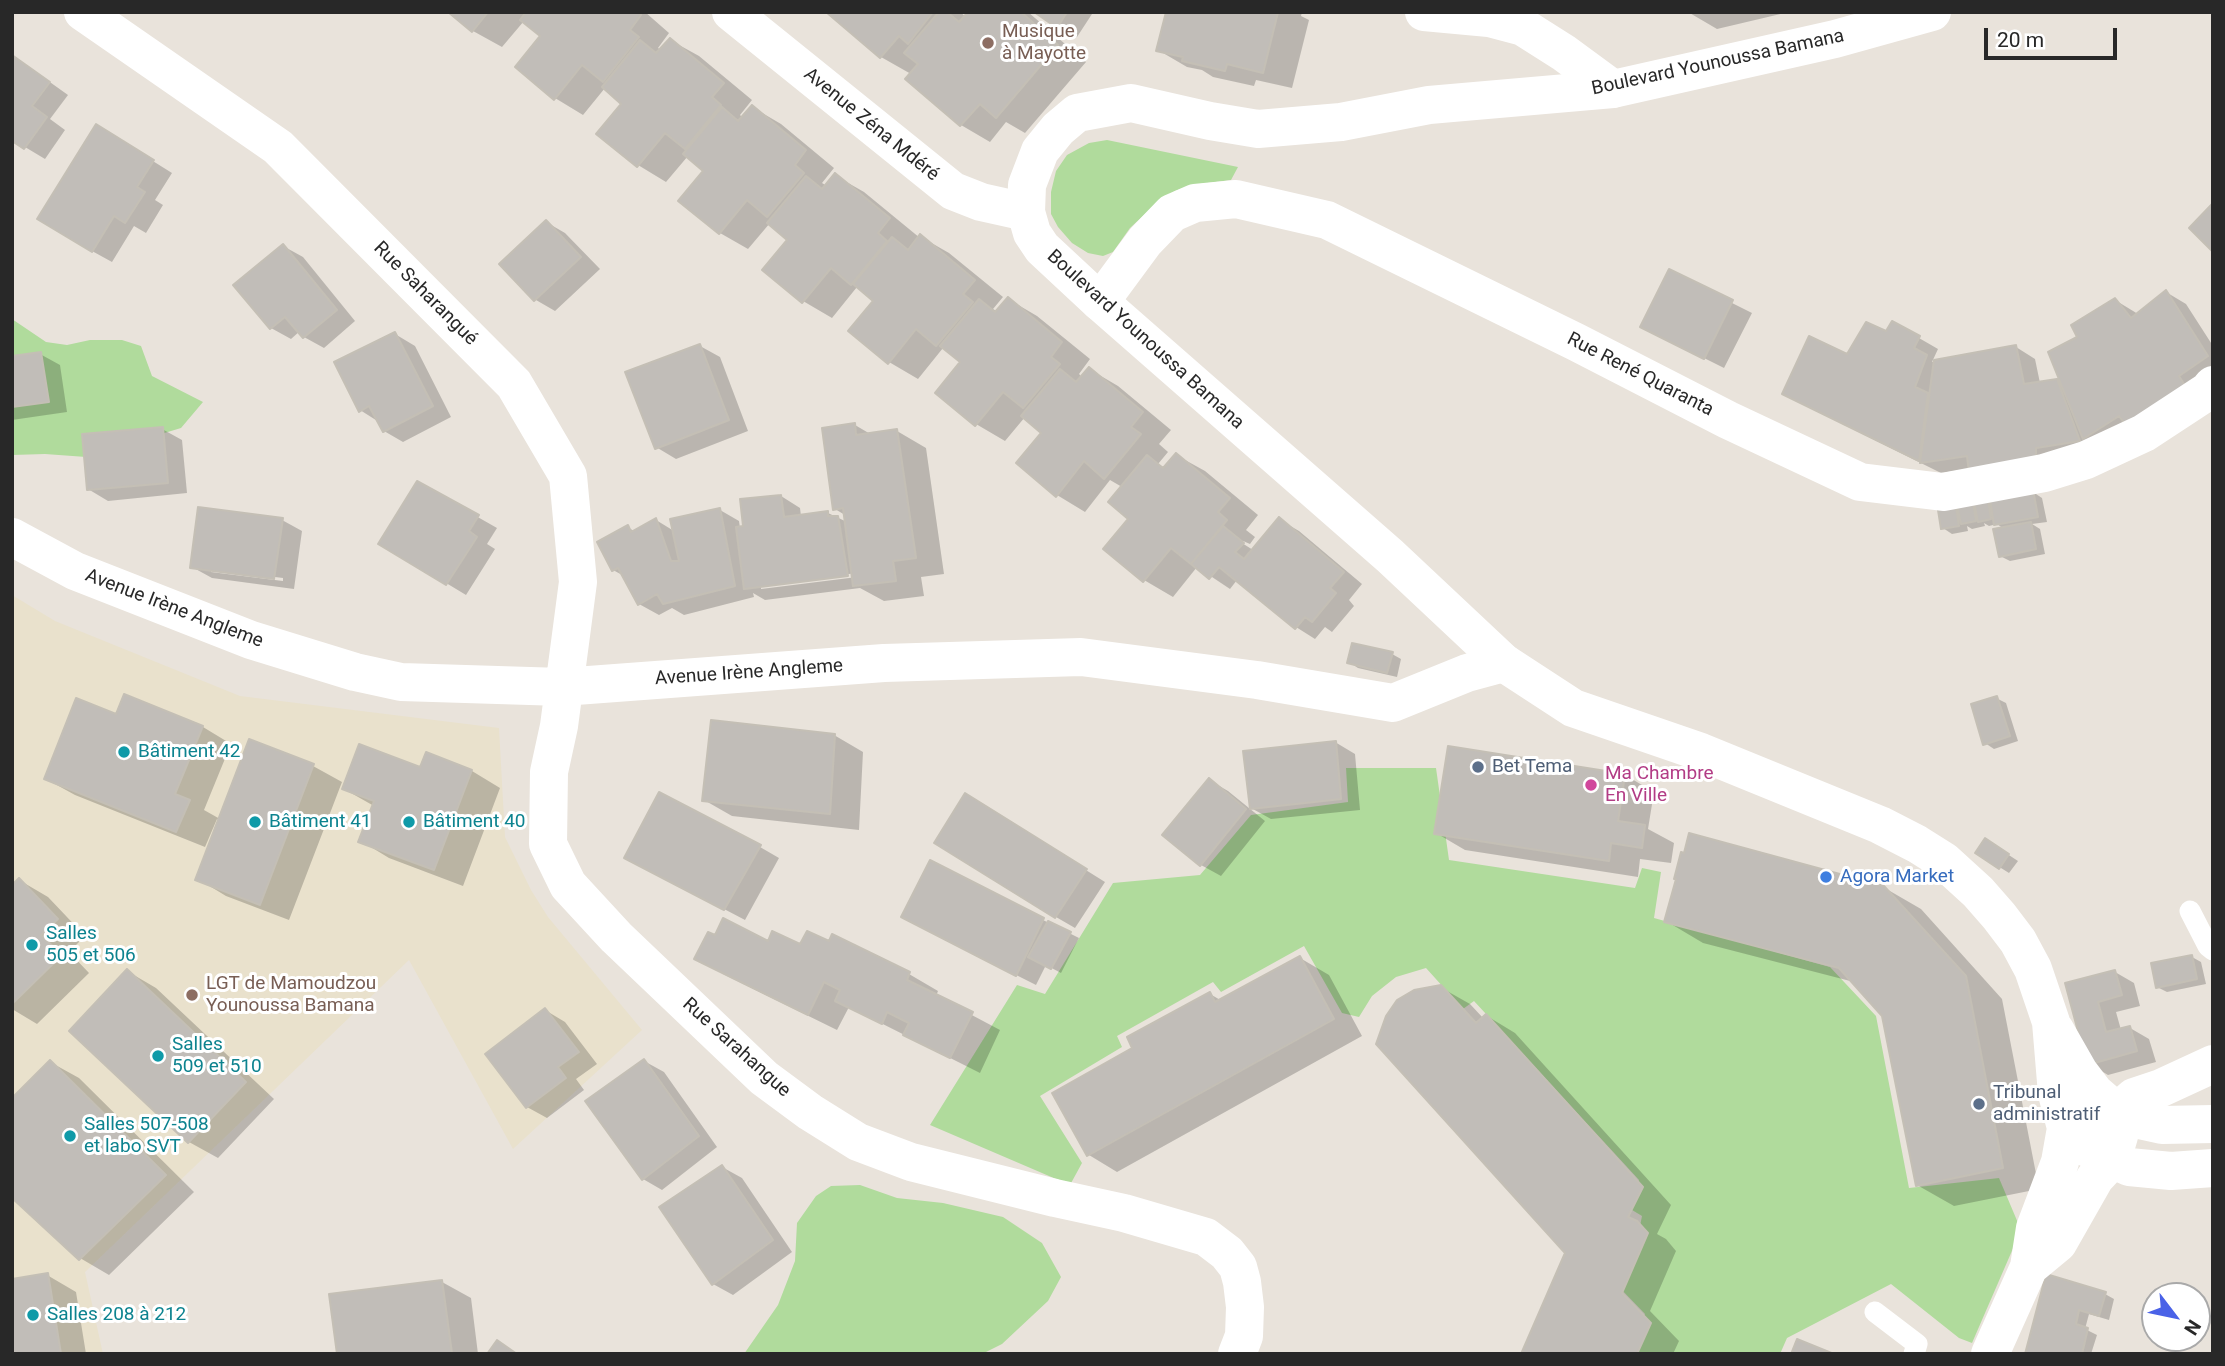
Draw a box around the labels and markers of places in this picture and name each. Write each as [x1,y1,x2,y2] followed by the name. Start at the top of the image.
[1002,21,1086,65] place label: Musique à Mayotte
[980,35,996,51] marker: Musique à Mayotte
[138,741,241,763] place label: Bâtiment 42
[116,744,132,760] marker: Bâtiment 42
[1492,756,1572,778] place label: Bet Tema
[1470,759,1486,775] marker: Bet Tema
[1605,763,1713,807] place label: Ma Chambre En Ville
[1583,777,1599,793] marker: Ma Chambre En Ville
[269,811,372,833] place label: Bâtiment 41
[423,811,526,833] place label: Bâtiment 40
[247,814,263,830] marker: Bâtiment 41
[401,814,417,830] marker: Bâtiment 40
[1840,866,1954,888] place label: Agora Market
[1818,869,1834,885] marker: Agora Market
[46,923,136,967] place label: Salles 505 et 506
[24,937,40,953] marker: Salles 505 et 506
[206,973,376,1017] place label: LGT de Mamoudzou Younoussa Bamana
[184,987,200,1003] marker: LGT de Mamoudzou Younoussa Bamana
[172,1034,262,1078] place label: Salles 509 et 510
[150,1048,166,1064] marker: Salles 509 et 510
[1993,1082,2100,1126] place label: Tribunal administratif
[1971,1096,1987,1112] marker: Tribunal administratif
[84,1114,209,1158] place label: Salles 507-508 et labo SVT
[62,1128,78,1144] marker: Salles 507-508 et labo SVT
[47,1304,186,1326] place label: Salles 208 à 212
[25,1307,41,1323] marker: Salles 208 à 212

